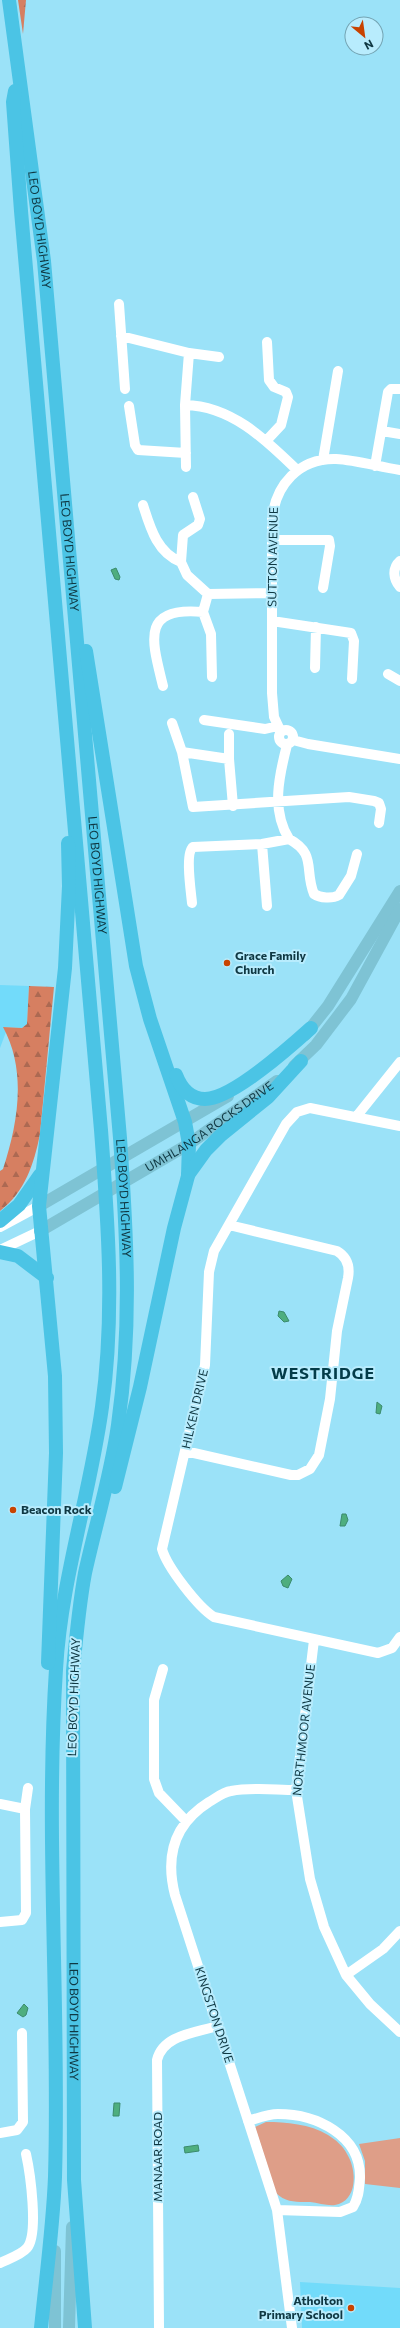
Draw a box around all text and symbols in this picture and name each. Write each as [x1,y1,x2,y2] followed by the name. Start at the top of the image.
[344,16,384,56] north arrow
[362,37,376,53] text: N
[26,170,54,290] street label: LEO BOYD HIGHWAY
[58,493,82,612] street label: LEO BOYD HIGHWAY
[264,507,280,607] street label: SUTTON AVENUE
[86,815,110,935] street label: LEO BOYD HIGHWAY
[235,948,306,976] place label: Grace Family Church
[222,958,232,968] marker: Grace Family Church
[142,1078,276,1174] street label: UMHLANGA ROCKS DRIVE
[114,1138,134,1258] street label: LEO BOYD HIGHWAY
[271,1363,375,1382] district label: WESTRIDGE
[178,1368,210,1450] street label: HILKEN DRIVE
[21,1502,92,1516] place label: Beacon Rock
[8,1505,18,1515] marker: Beacon Rock
[64,1637,82,1757] street label: LEO BOYD HIGHWAY
[289,1663,317,1796] street label: NORTHMOOR AVENUE
[68,1962,82,2081] street label: LEO BOYD HIGHWAY
[193,1965,237,2065] street label: KINGSTON DRIVE
[150,2112,164,2202] street label: MANAAR ROAD
[259,2293,343,2321] place label: Atholton Primary School
[346,2303,356,2313] marker: Atholton Primary School

